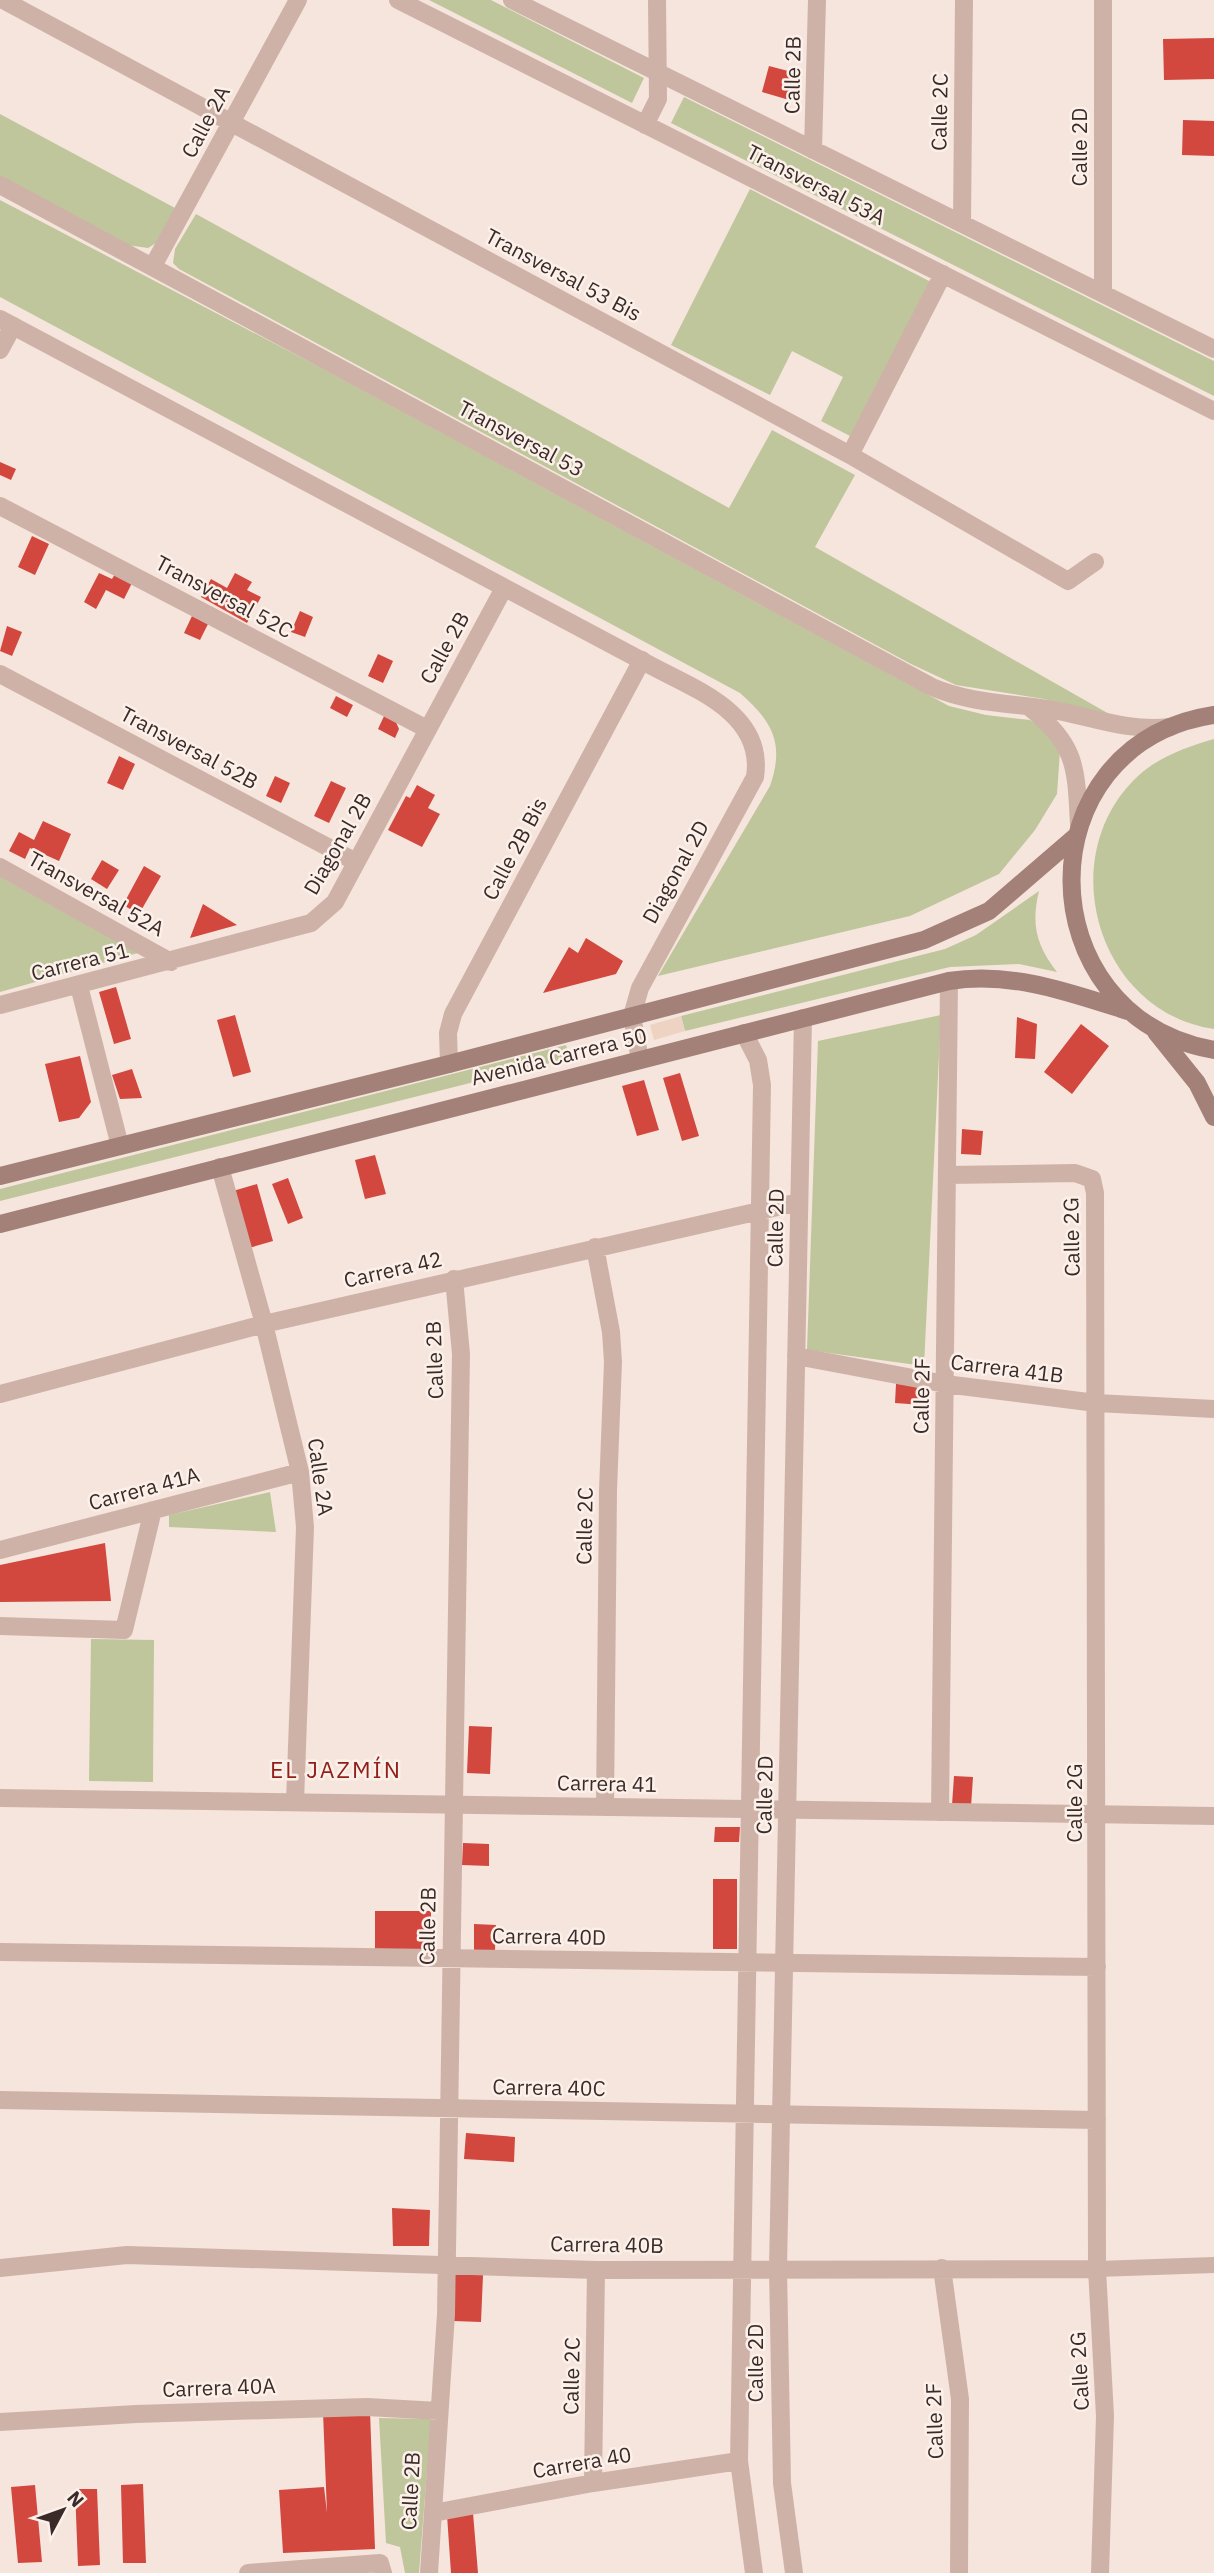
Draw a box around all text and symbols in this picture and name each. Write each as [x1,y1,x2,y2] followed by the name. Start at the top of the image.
[777,36,807,114] street label: Calle 2B
[924,73,954,151] street label: Calle 2C
[174,80,236,163] street label: Calle 2A
[1065,108,1093,186] street label: Calle 2D
[742,137,891,231] street label: Transversal 53A
[481,221,646,327] street label: Transversal 53 Bis
[454,393,589,483] street label: Transversal 53
[151,548,298,644] street label: Transversal 52C
[413,606,475,689] street label: Calle 2B
[116,699,263,795] street label: Transversal 52B
[297,787,378,900] street label: Diagonal 2B
[475,792,553,905] street label: Calle 2B Bis
[635,815,715,928] street label: Diagonal 2D
[23,844,170,942] street label: Transversal 52A
[28,935,132,987] street label: Carrera 51
[468,1021,650,1091] street label: Avenida Carrera 50
[760,1188,790,1268] street label: Calle 2D
[1056,1197,1086,1277] street label: Calle 2G
[341,1244,445,1294] street label: Carrera 42
[419,1320,449,1400] street label: Calle 2B
[949,1347,1065,1389] street label: Carrera 41B
[906,1358,936,1434] street label: Calle 2F
[302,1436,340,1517] street label: Calle 2A
[85,1460,202,1516] street label: Carrera 41A
[569,1487,599,1565] street label: Calle 2C
[270,1754,402,1784] district label: EL JAZMÍN
[749,1755,779,1835] street label: Calle 2D
[1060,1763,1088,1843] street label: Calle 2G
[557,1768,657,1798] street label: Carrera 41
[412,1887,442,1965] street label: Calle 2B
[492,1921,606,1951] street label: Carrera 40D
[492,2072,606,2102] street label: Carrera 40C
[550,2229,664,2259] street label: Carrera 40B
[741,2324,769,2402] street label: Calle 2D
[1063,2331,1095,2411] street label: Calle 2G
[556,2337,586,2415] street label: Calle 2C
[162,2371,276,2403] street label: Carrera 40A
[919,2382,949,2460] street label: Calle 2F
[530,2440,634,2484] street label: Carrera 40
[394,2451,426,2531] street label: Calle 2B
[28,2475,98,2545] north arrow
[62,2486,89,2512] text: N

